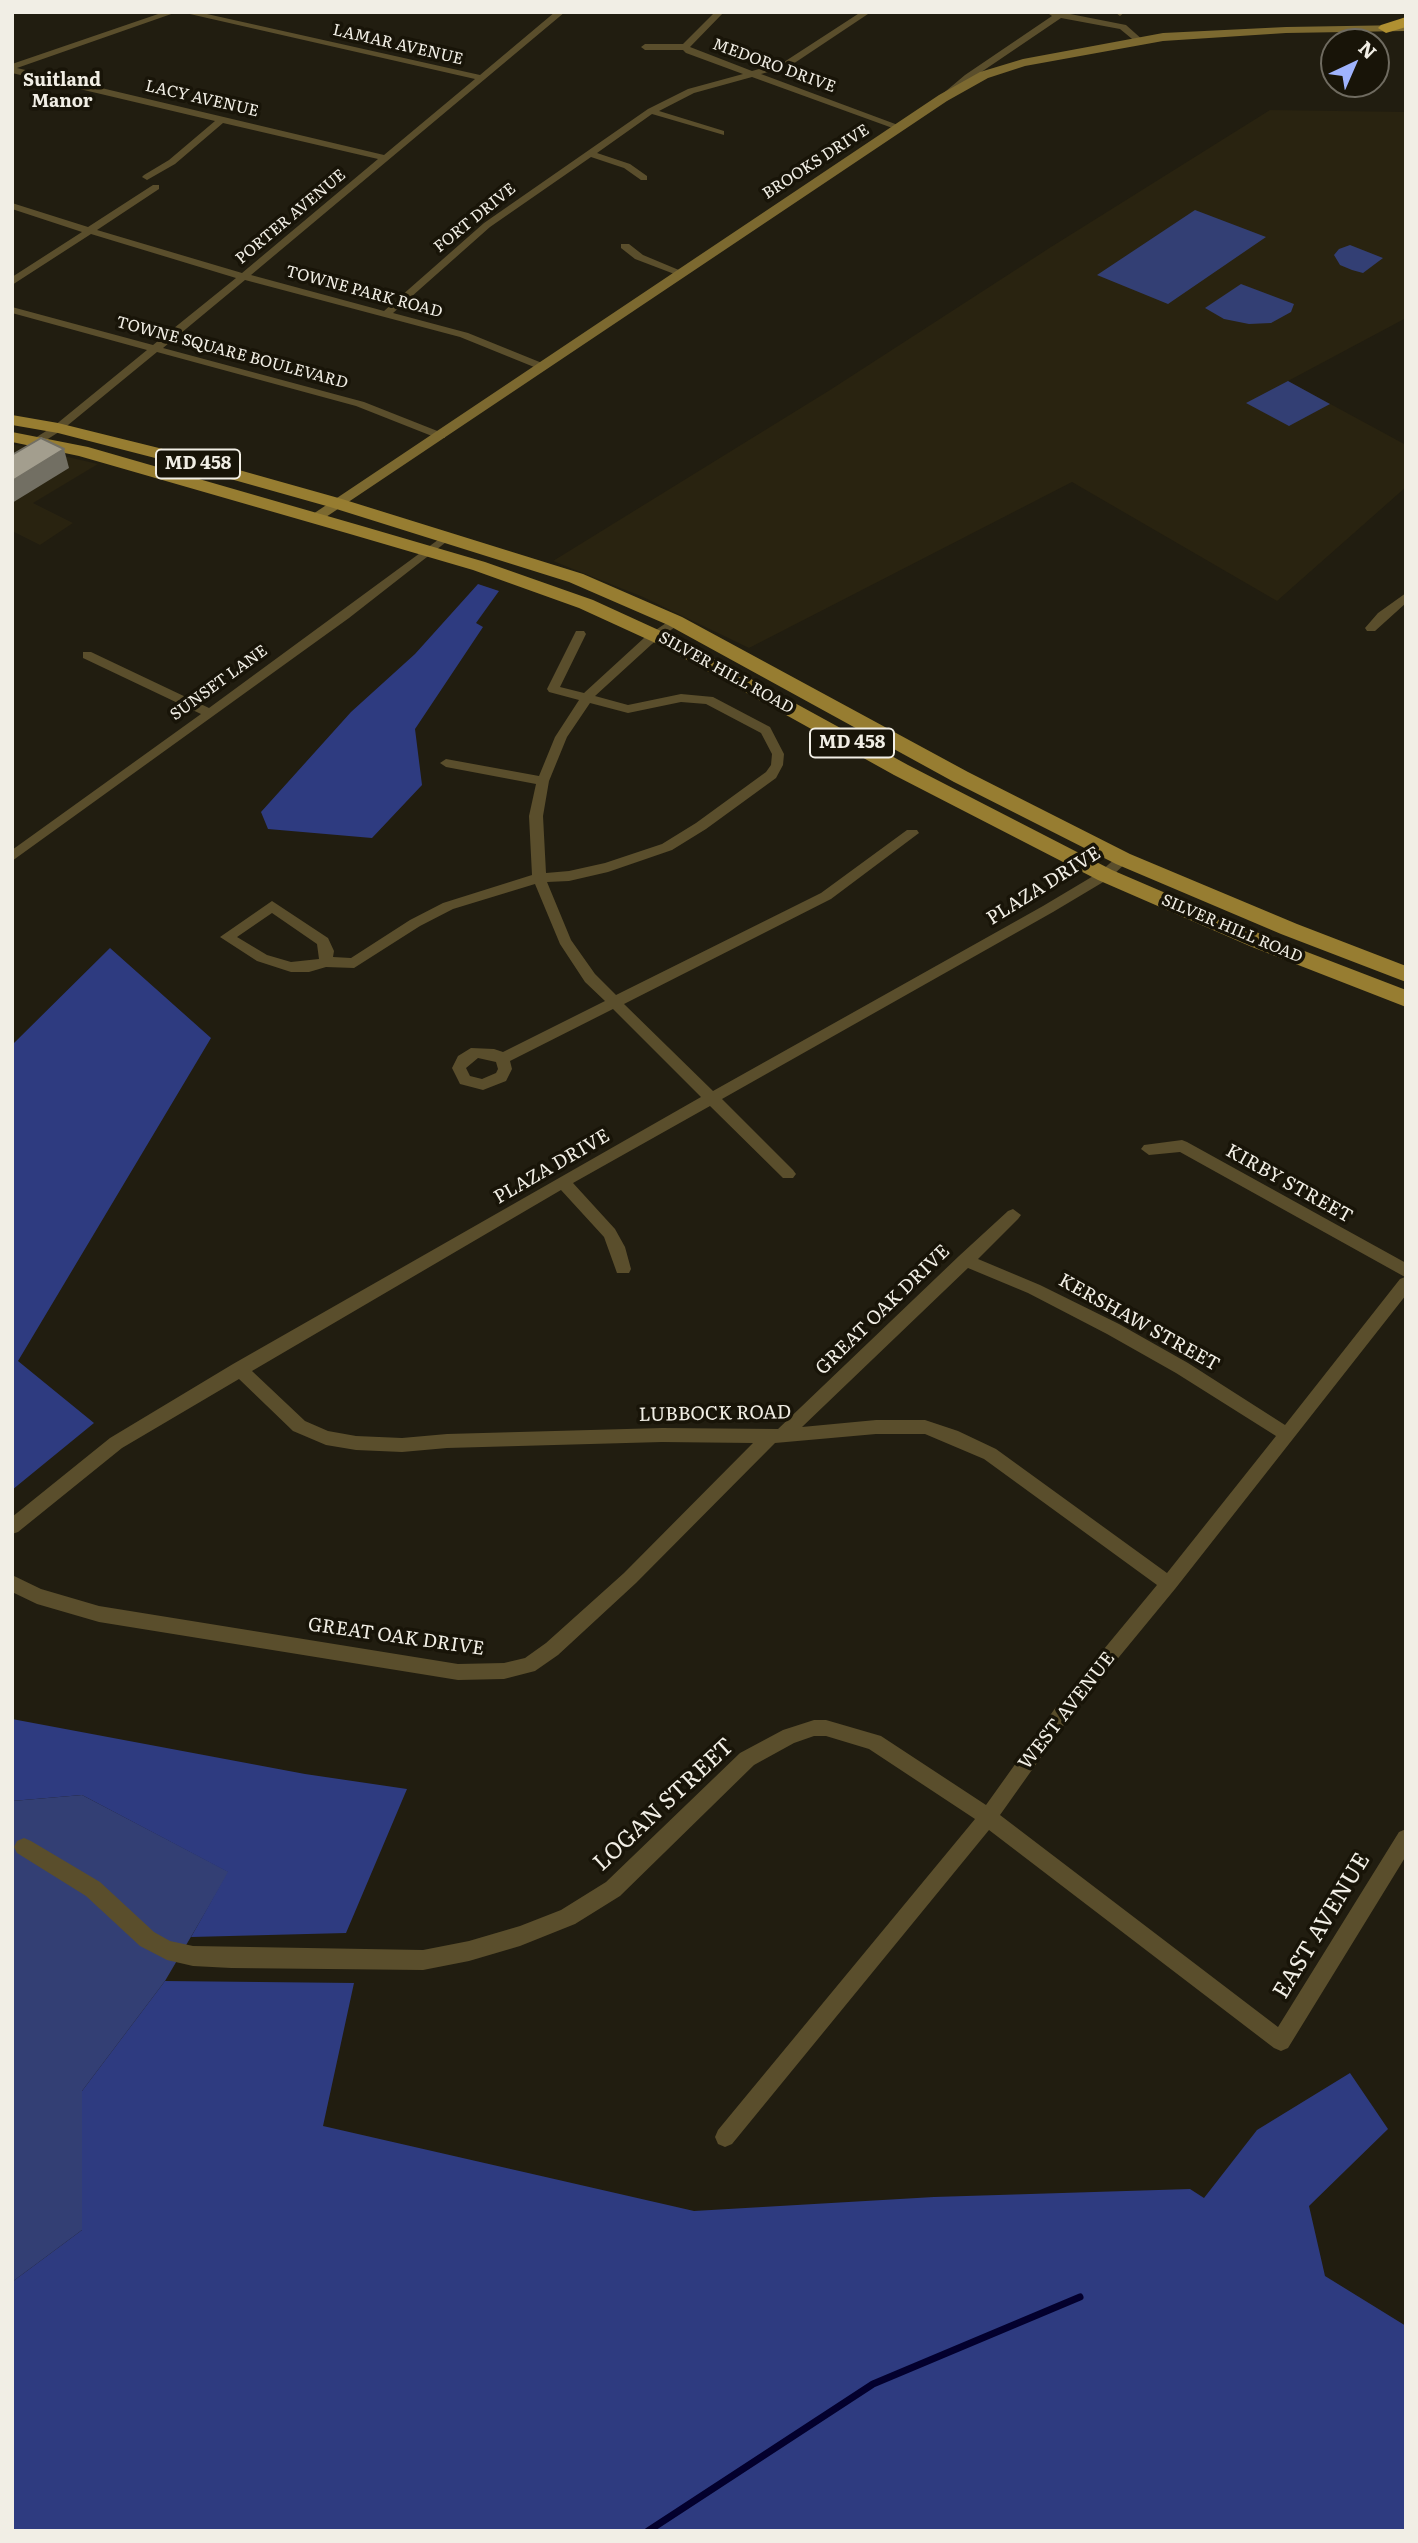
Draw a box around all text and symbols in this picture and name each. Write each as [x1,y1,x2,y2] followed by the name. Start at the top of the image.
[331,21,465,69] street label: LAMAR AVENUE
[1320,28,1390,98] north arrow
[1353,34,1384,65] text: N
[710,35,838,97] street label: MEDORO DRIVE
[23,70,101,112] district label: Suitland Manor
[143,77,261,121] street label: LACY AVENUE
[759,120,873,204] street label: BROOKS DRIVE
[232,165,350,269] street label: PORTER AVENUE
[430,179,520,257] street label: FORT DRIVE
[284,262,444,322] street label: TOWNE PARK ROAD
[114,313,350,393] street label: TOWNE SQUARE BOULEVARD
[156,450,240,478] road number: MD 458
[655,628,797,718] street label: SILVER HILL ROAD
[167,641,271,725] street label: SUNSET LANE
[810,728,894,758] road number: MD 458
[983,842,1105,930] street label: PLAZA DRIVE
[1159,891,1305,967] street label: SILVER HILL ROAD
[490,1125,614,1209] street label: PLAZA DRIVE
[1222,1140,1356,1228] street label: KIRBY STREET
[811,1240,955,1380] street label: GREAT OAK DRIVE
[1055,1269,1223,1377] street label: KERSHAW STREET
[639,1401,791,1427] street label: LUBBOCK ROAD
[306,1613,486,1661] street label: GREAT OAK DRIVE
[1014,1648,1120,1774] street label: WEST AVENUE
[588,1733,740,1877] street label: LOGAN STREET
[1268,1848,1376,2004] street label: EAST AVENUE

